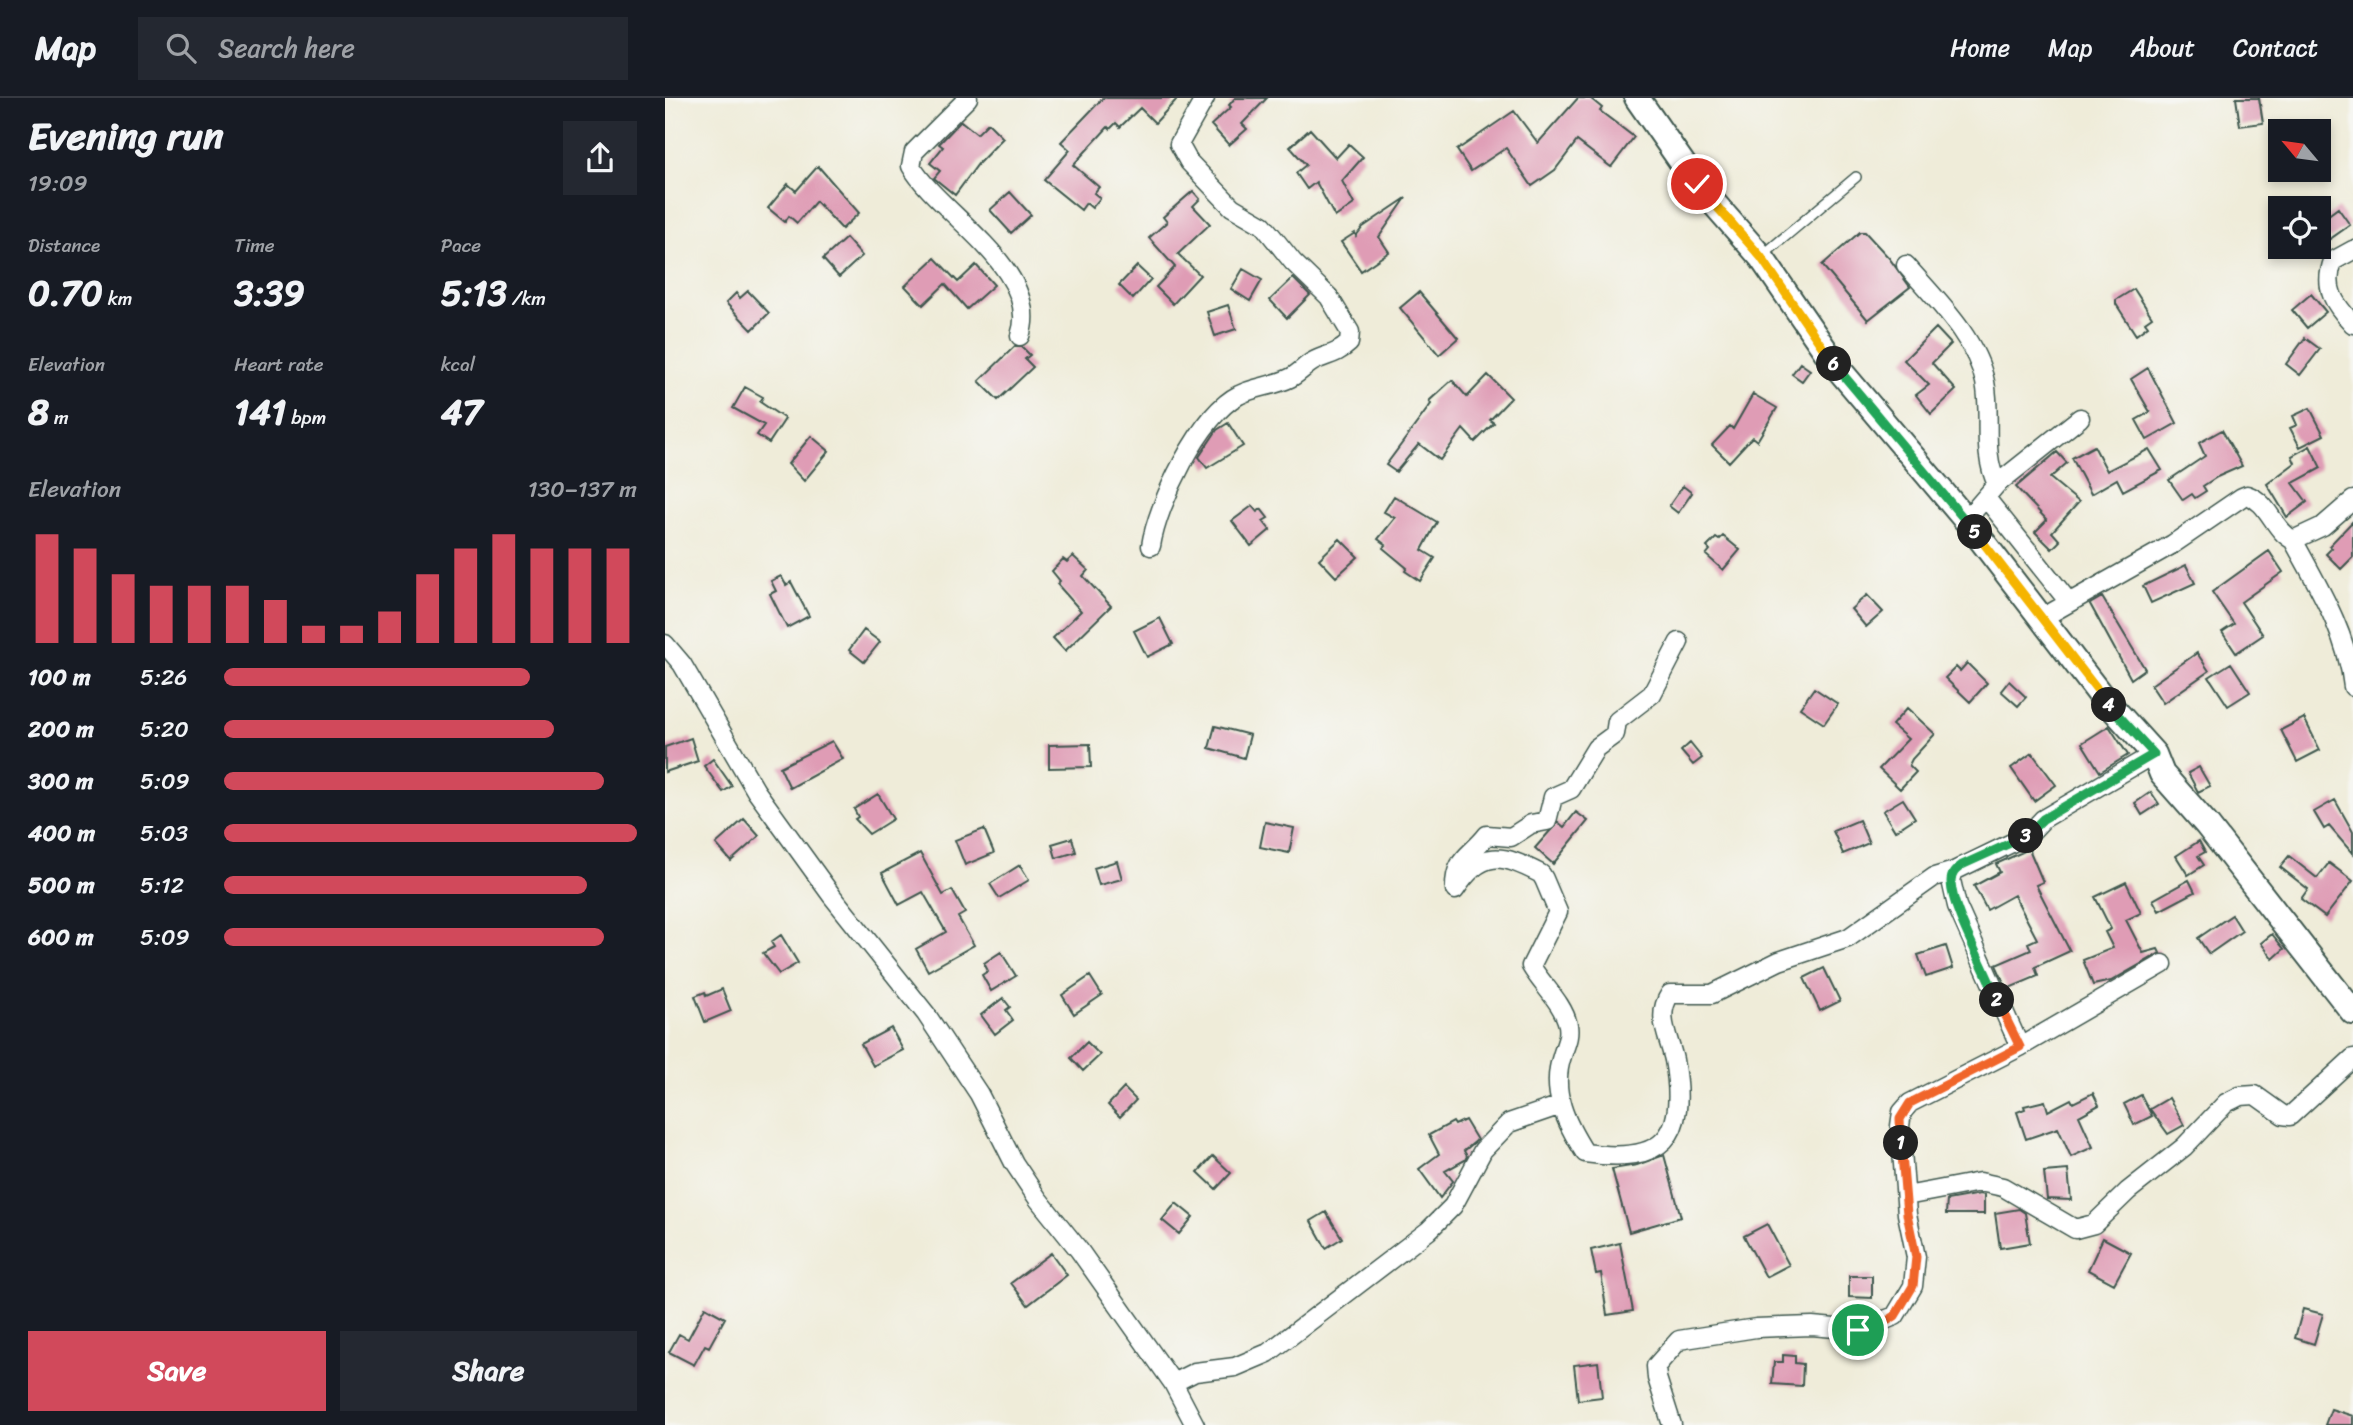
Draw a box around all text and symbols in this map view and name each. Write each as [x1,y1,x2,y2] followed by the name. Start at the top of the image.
[138,17,628,80] search box
[35,19,96,77] text: Map
[218,25,355,71] text: Search here
[1950,27,2010,69] text: Home
[2048,27,2092,69] text: Map
[2130,27,2195,69] text: About
[2233,27,2318,69] text: Contact
[162,29,200,67] icon: search
[28,103,224,170] text: Evening run
[2268,119,2331,182] north arrow
[2268,119,2331,259] map controls
[563,121,637,195] button: share
[1667,154,1727,214] pin
[28,163,88,204] text: 19:09
[1678,165,1716,203] icon: check
[2268,196,2331,259] button: locate
[28,229,100,262] text: Distance
[234,229,275,262] text: Time
[441,229,481,262] text: Pace
[28,262,103,324] text: 0.70
[234,262,305,324] text: 3:39
[441,262,507,324] text: 5:13
[103,282,132,315] text: km
[507,282,546,315] text: /km
[1817,346,1851,382] pin: 6
[1828,347,1839,380] text: 6
[28,348,105,381] text: Elevation
[234,348,324,381] text: Heart rate
[441,348,475,381] text: kcal
[28,381,49,443] text: 8
[234,381,286,443] text: 141
[441,381,483,443] text: 47
[49,401,69,434] text: m
[286,401,326,434] text: bpm
[28,469,121,510] text: Elevation
[528,469,637,510] text: 130–137 m
[1957,514,1993,550] pin: 5
[1969,515,1980,548] text: 5
[28,657,91,698] text: 100 m
[140,657,187,698] text: 5:26
[2091,688,2127,722] pin: 4
[2103,688,2114,721] text: 4
[28,709,94,750] text: 200 m
[140,709,189,750] text: 5:20
[28,761,93,802] text: 300 m
[140,761,190,802] text: 5:09
[28,813,95,854] text: 400 m
[140,813,188,854] text: 5:03
[2009,818,2043,854] pin: 3
[2020,819,2031,852] text: 3
[28,865,95,906] text: 500 m
[140,865,184,906] text: 5:12
[28,917,94,958] text: 600 m
[140,917,190,958] text: 5:09
[1979,982,2015,1018] pin: 2
[1991,983,2002,1016] text: 2
[1883,1126,1919,1160] pin: 1
[1896,1126,1905,1159] text: 1
[1828,1300,1888,1360] pin
[1839,1311,1877,1349] icon: arrive
[28,1331,326,1411] button: Save
[340,1331,637,1411] button: Share

